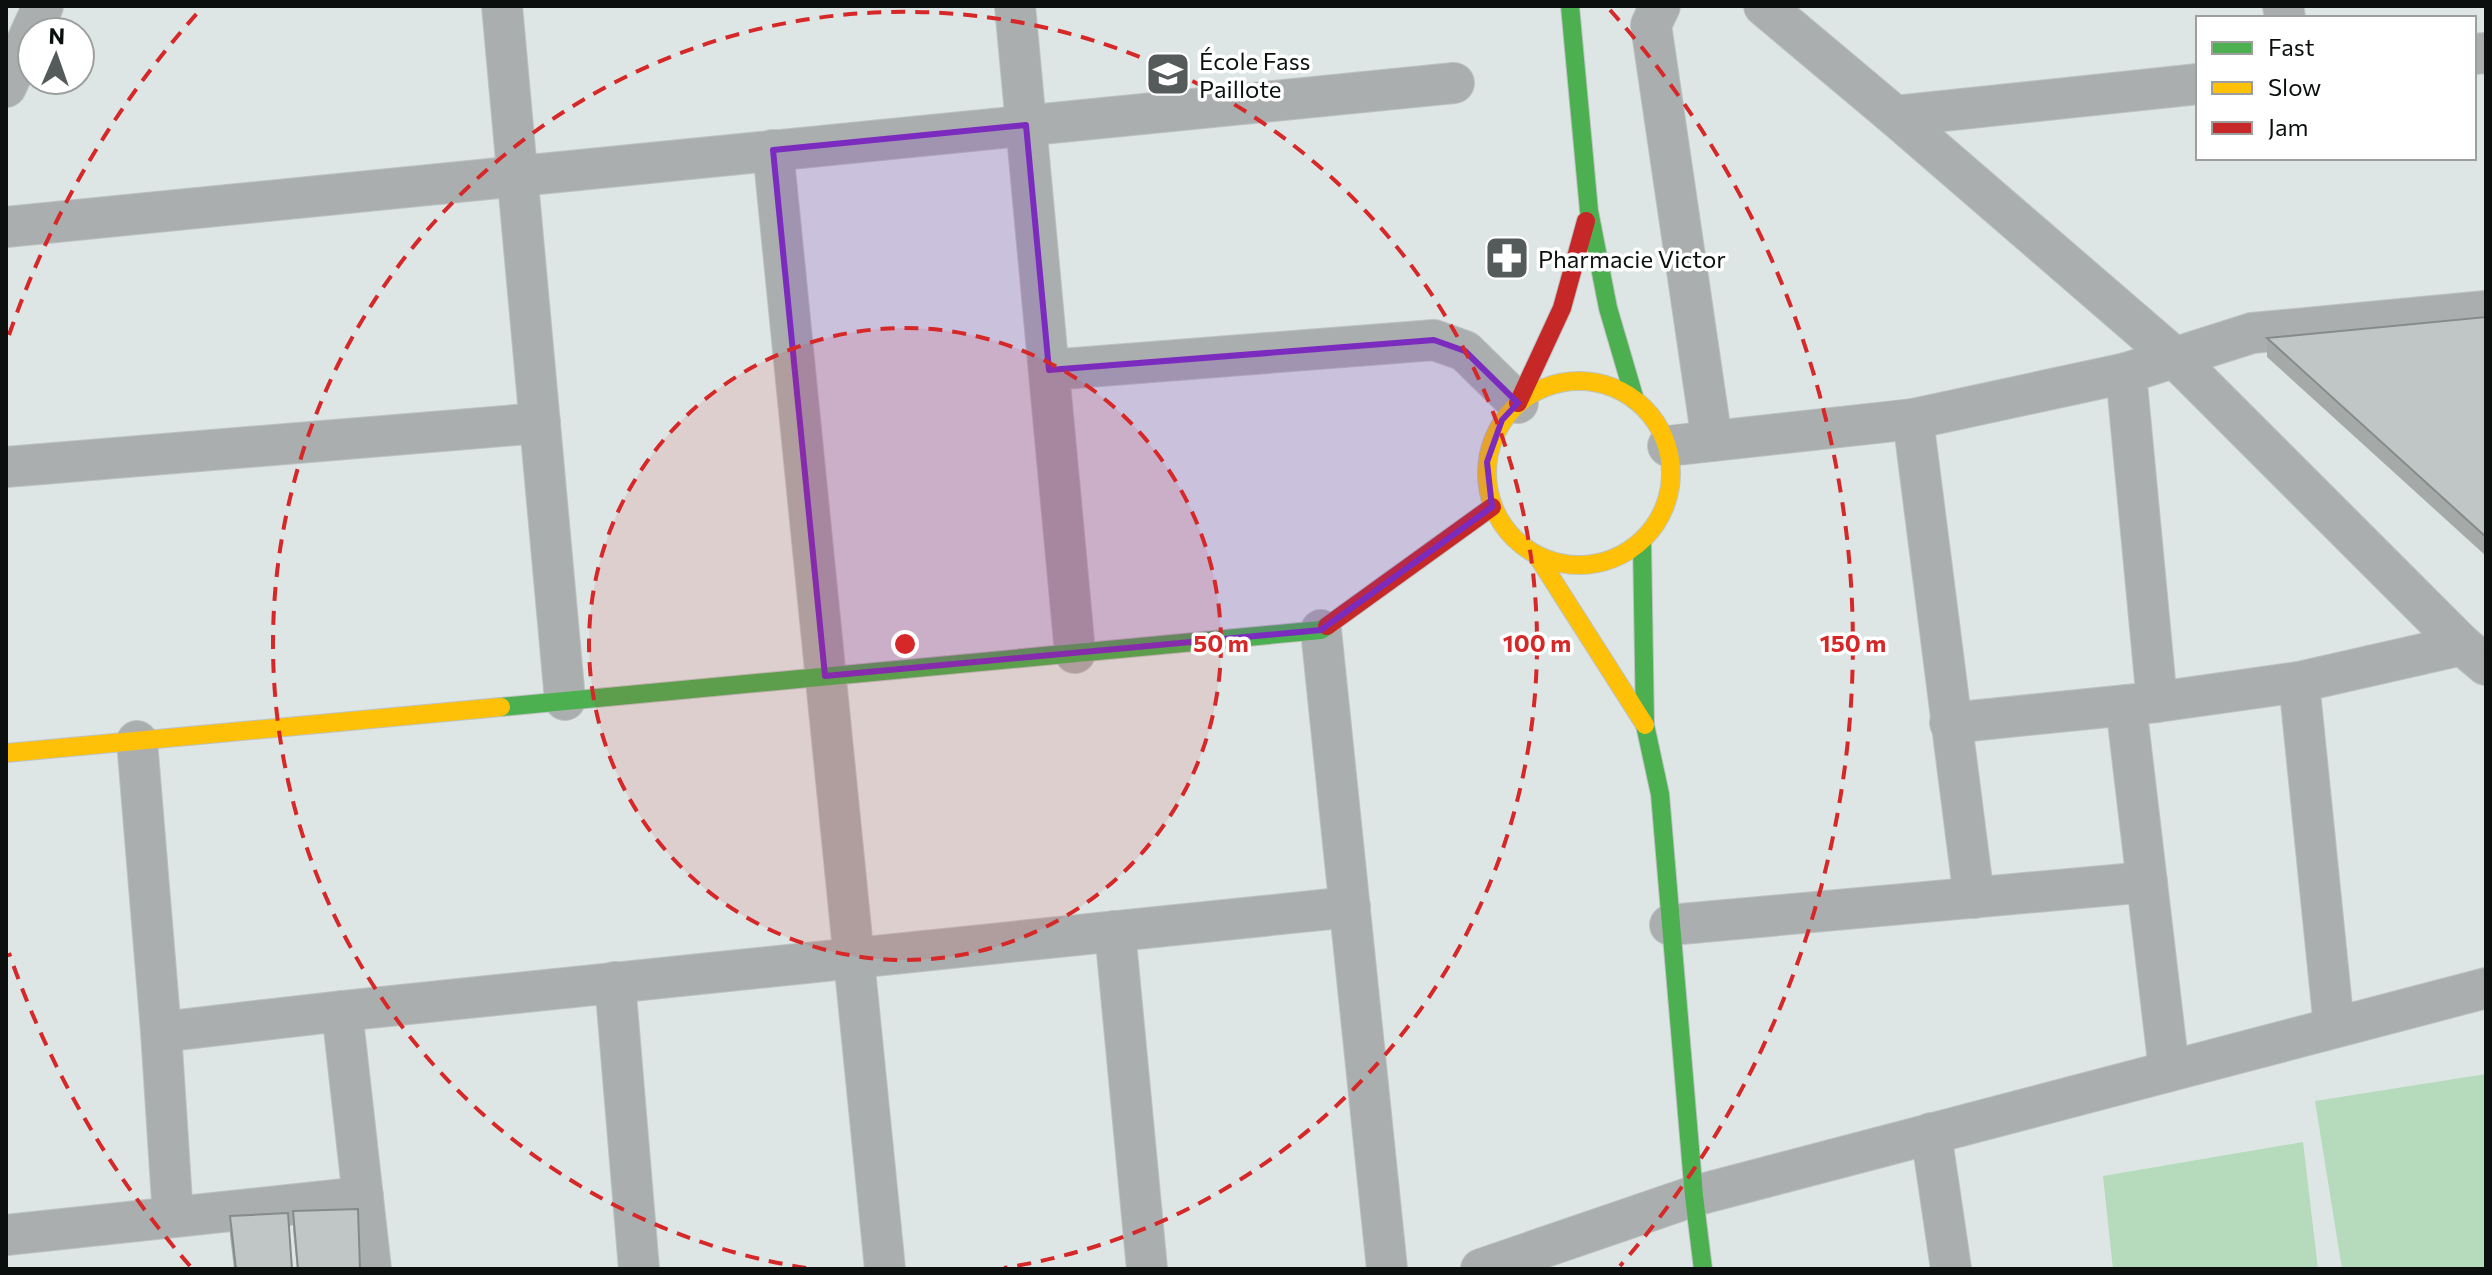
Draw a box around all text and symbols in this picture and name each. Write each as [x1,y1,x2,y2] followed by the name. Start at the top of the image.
[16,16,96,96] north arrow
[2196,16,2476,160] legend
[48,22,65,49] text: N
[2268,32,2315,61] text: Fast
[1199,46,1310,103] place label: École Fass Paillote
[1144,50,1192,98] school or university icon: École Fass Paillote
[2268,72,2321,101] text: Slow
[2268,112,2308,141] text: Jam
[1483,234,1531,282] pharmacy icon: Pharmacie Victor
[1538,244,1726,273] place label: Pharmacie Victor
[1193,628,1249,657] text: 50 m
[1503,628,1571,657] text: 100 m
[1820,628,1886,657] text: 150 m
[891,630,919,658] centre of rings

